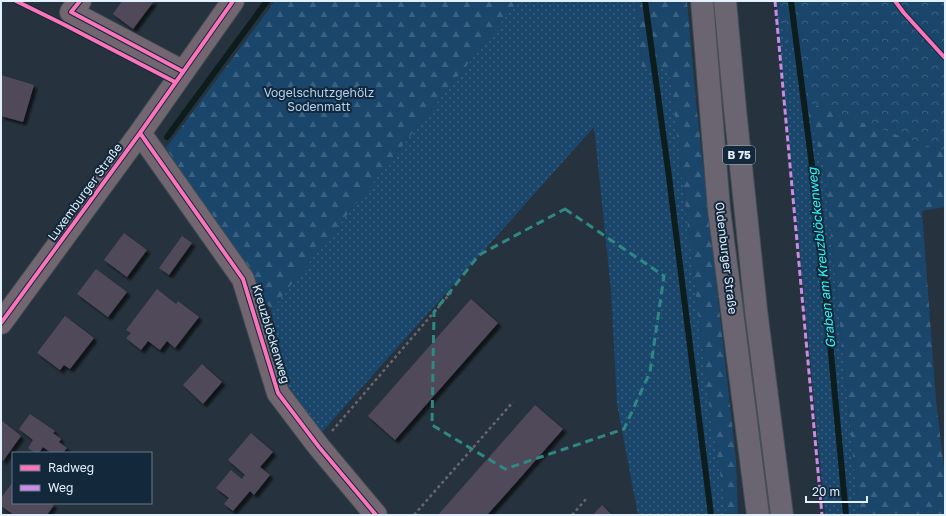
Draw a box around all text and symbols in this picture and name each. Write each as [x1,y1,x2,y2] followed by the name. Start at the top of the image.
[264,85,374,114] park label: Vogelschutzgehölz Sodenmatt
[44,140,125,243] street label: Luxemburger Straße
[723,146,755,164] road number: B 75
[803,166,838,349] water label: Graben am Kreuzblöckenweg
[712,201,741,315] street label: Oldenburger Straße
[249,283,294,385] street label: Kreuzblöckenweg
[12,452,152,504] legend
[48,460,94,475] text: Radweg
[806,478,867,504] scale bar
[48,480,73,495] text: Weg
[812,484,840,499] text: 20 m

